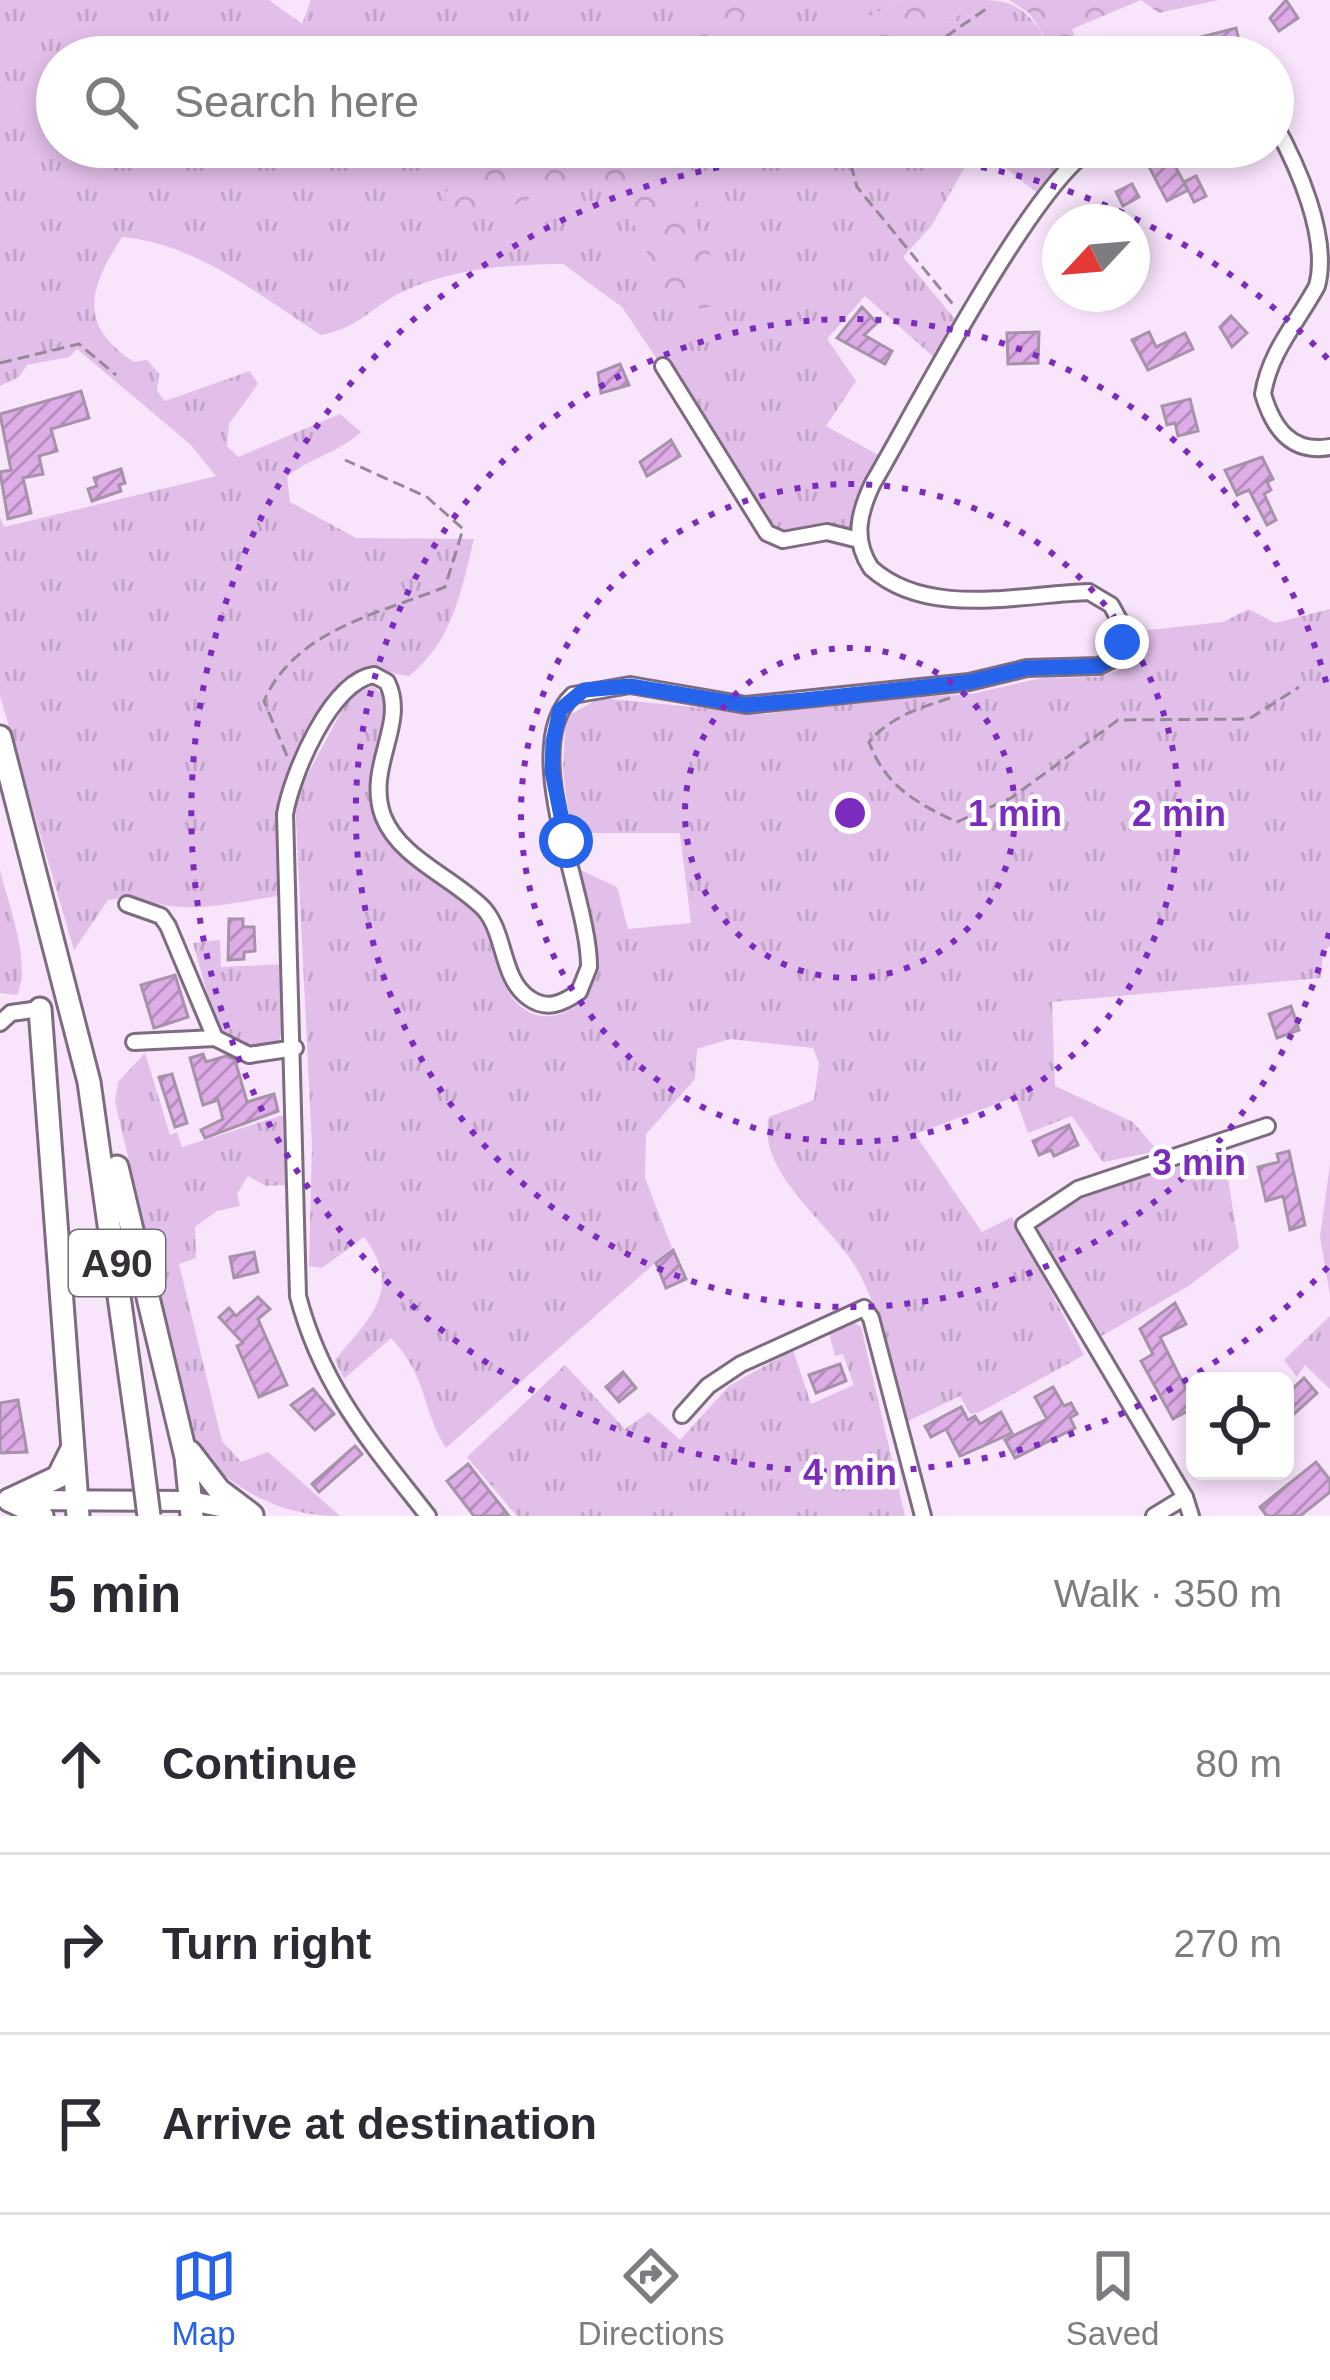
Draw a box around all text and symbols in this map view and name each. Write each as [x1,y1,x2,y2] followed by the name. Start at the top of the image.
[36,36,1294,168] search box
[78,69,144,135] icon: search
[174,76,419,127] text: Search here
[1042,204,1150,312] north arrow
[1095,615,1149,669] route end
[829,792,871,834] centre of rings
[968,793,1062,834] text: 1 min
[1132,793,1226,834] text: 2 min
[539,814,593,868] route start
[1152,1142,1246,1183] text: 3 min
[69,1230,165,1296] road number: Α90
[1186,1372,1294,1480] map controls
[1186,1372,1294,1480] button: locate
[803,1452,897,1493] text: 4 min
[48,1566,181,1623] text: 5 min
[1054,1572,1282,1615] text: Walk · 350 m
[48,1731,114,1797] icon: ahead
[162,1738,357,1789] text: Continue
[1195,1742,1282,1785] text: 80 m
[48,1911,114,1977] icon: right
[162,1918,371,1969] text: Turn right
[1174,1922,1282,1965] text: 270 m
[48,2091,114,2157] icon: arrive
[162,2098,597,2149] text: Arrive at destination
[171,2243,237,2353] tab: Map
[578,2243,725,2353] tab: Directions
[1066,2243,1159,2353] tab: Saved

